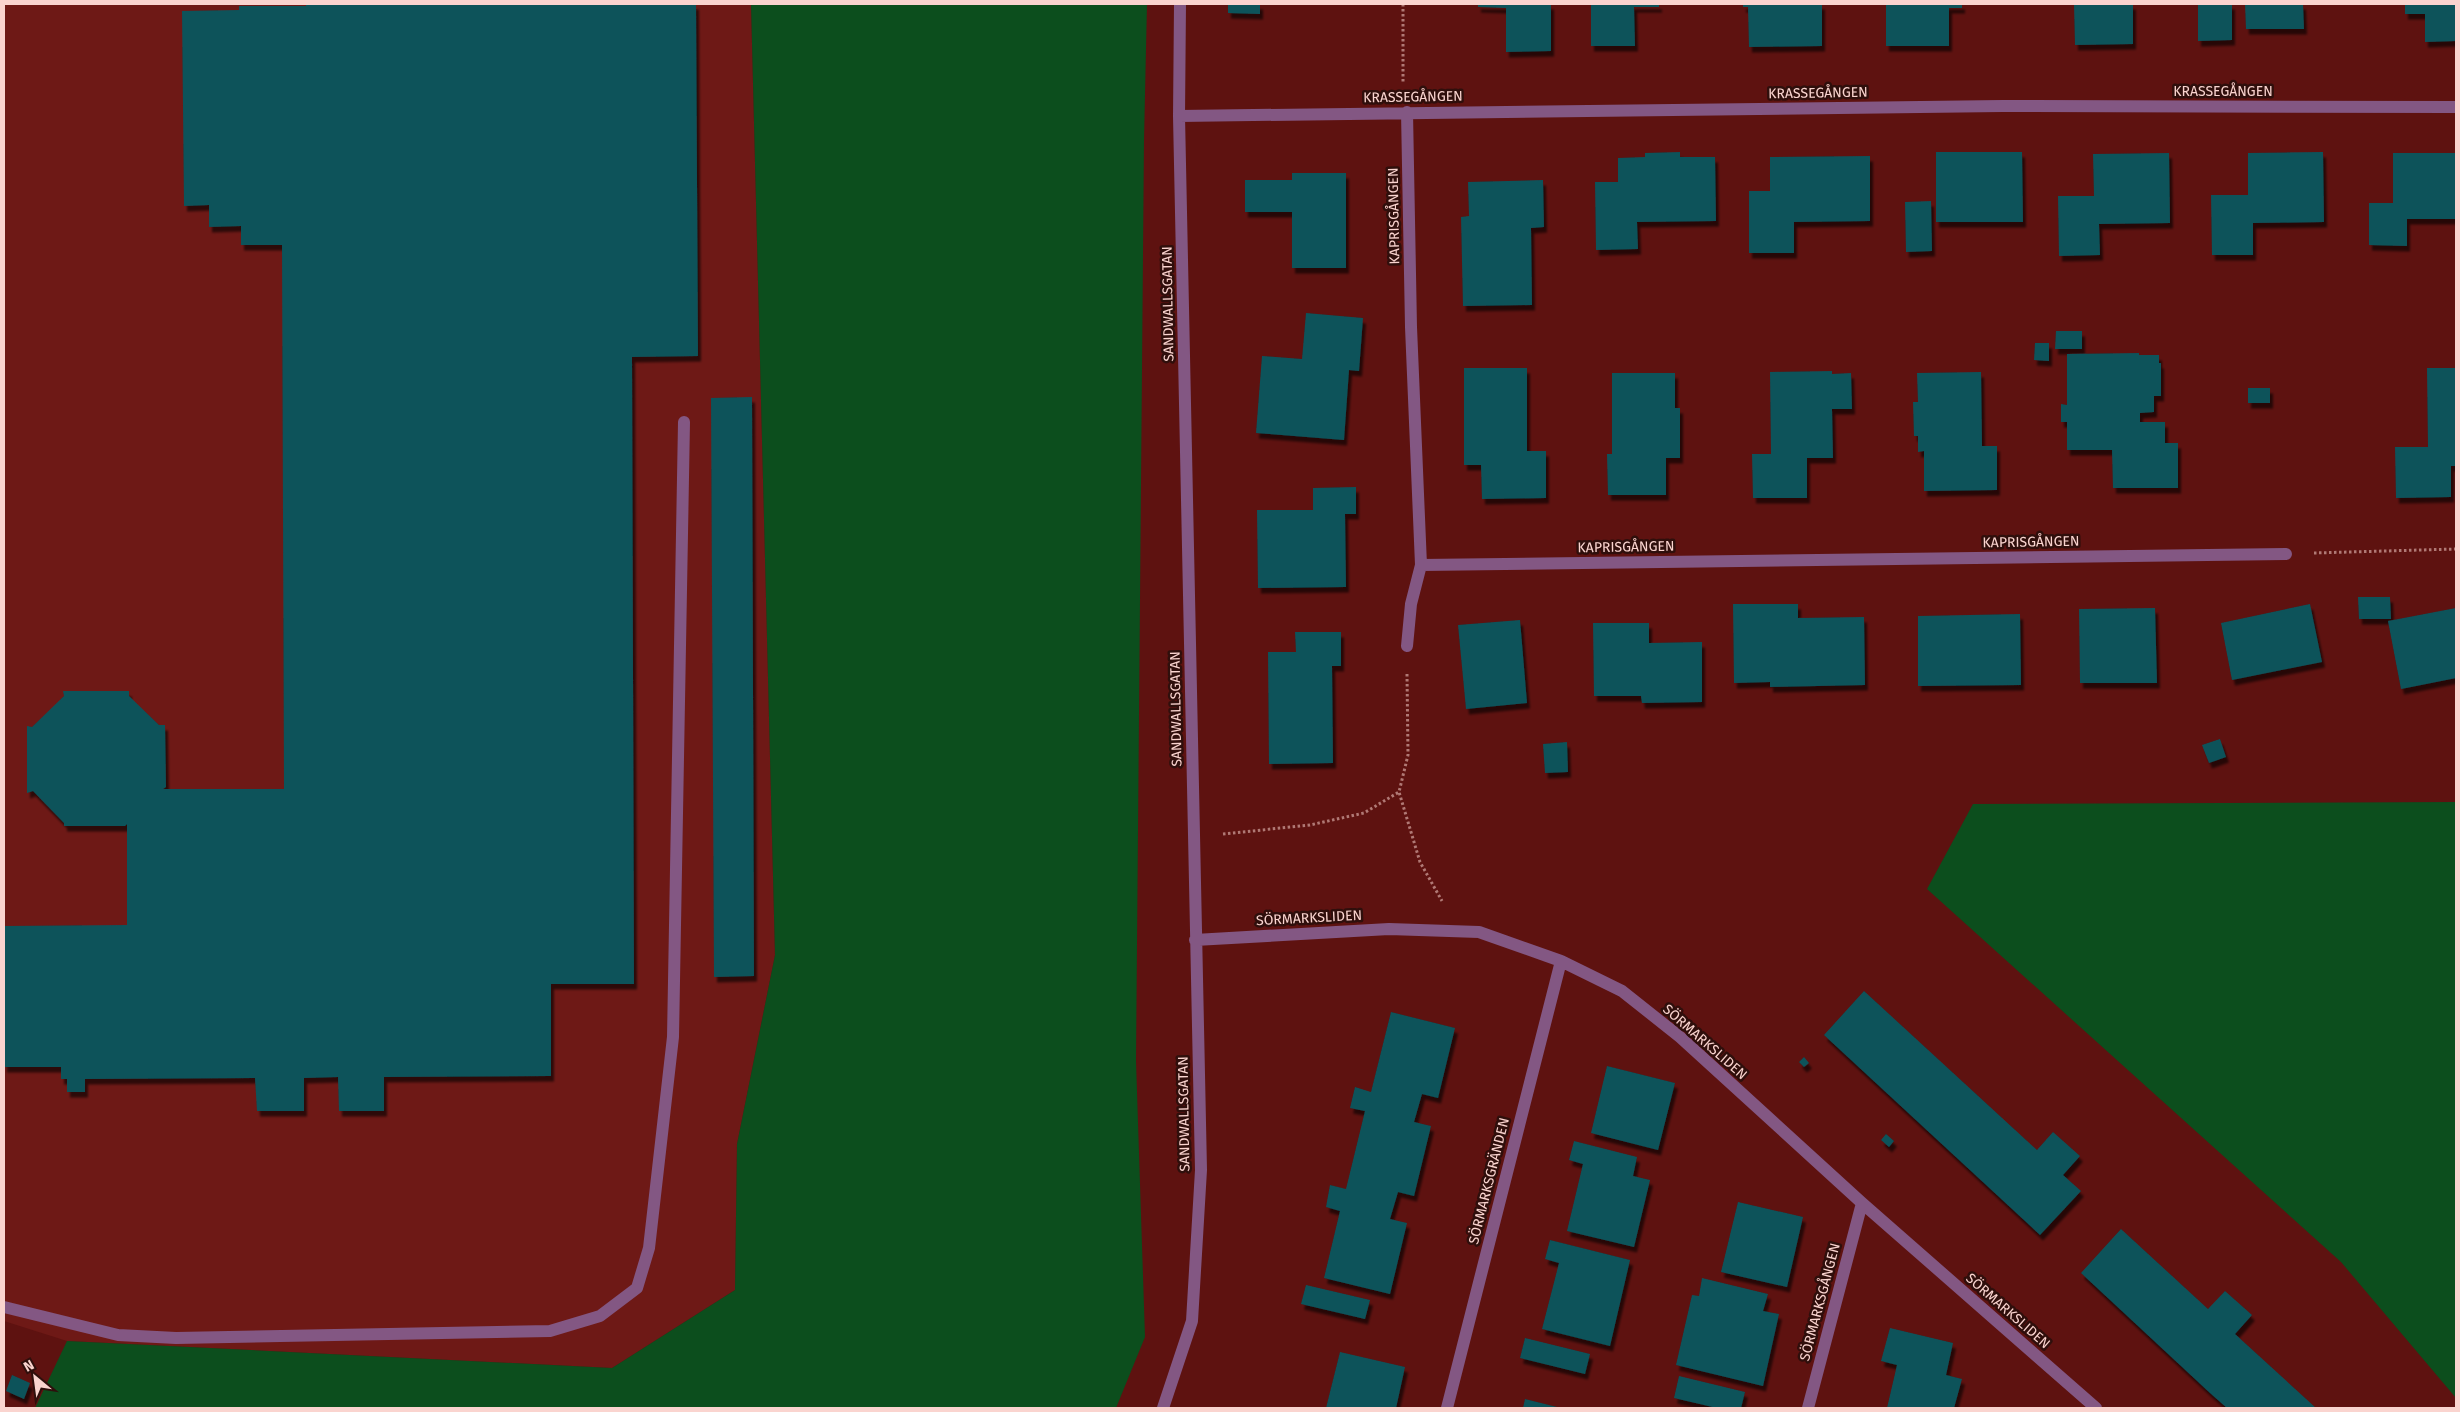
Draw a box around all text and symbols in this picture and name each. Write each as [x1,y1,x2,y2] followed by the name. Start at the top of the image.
[2173,82,2273,100] street label: KRASSEGÅNGEN
[1768,83,1868,102] street label: KRASSEGÅNGEN
[1363,87,1463,106] street label: KRASSEGÅNGEN
[1384,167,1403,265] street label: KAPRISGÅNGEN
[1158,246,1178,362] street label: SANDWALLSGATAN
[1982,532,2080,551] street label: KAPRISGÅNGEN
[1577,537,1675,556] street label: KAPRISGÅNGEN
[1166,651,1186,767] street label: SANDWALLSGATAN
[1256,906,1362,929] street label: SÖRMARKSLIDEN
[1659,1000,1751,1083] street label: SÖRMARKSLIDEN
[1174,1056,1194,1172] street label: SANDWALLSGATAN
[1464,1116,1513,1246] street label: SÖRMARKSGRÄNDEN
[1795,1241,1844,1363] street label: SÖRMARKSGÅNGEN
[1962,1269,2054,1352] street label: SÖRMARKSLIDEN
[10,1352,60,1402] north arrow
[21,1356,37,1376] text: N

